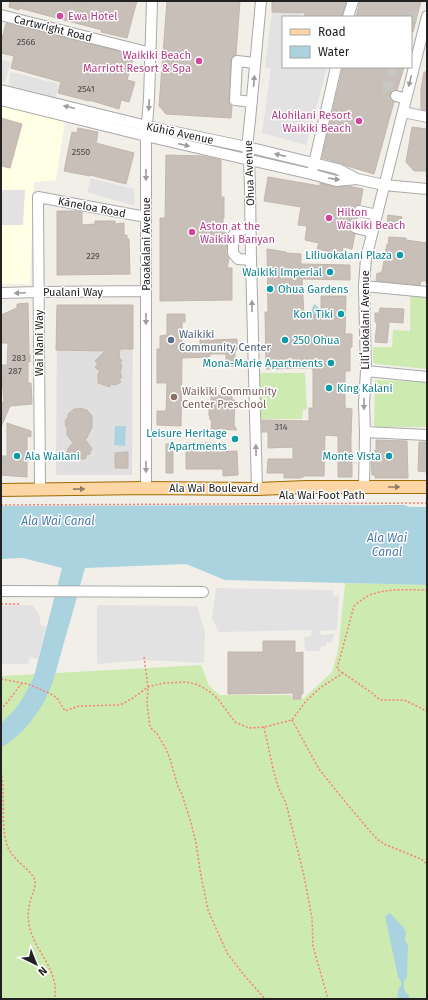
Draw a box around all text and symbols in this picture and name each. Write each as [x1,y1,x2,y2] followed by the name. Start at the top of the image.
[68,10,117,23] place label: Ewa Hotel
[55,11,65,21] marker: Ewa Hotel
[13,13,93,44] street label: Cartwright Road
[282,16,412,68] legend
[318,25,346,39] text: Road
[17,37,35,47] house number: 2566
[318,45,350,59] text: Water
[83,49,191,75] place label: Waikiki Beach Marriott Resort & Spa
[194,56,204,66] marker: Waikiki Beach Marriott Resort & Spa
[407,74,413,87] one-way arrow
[250,75,257,87] one-way arrow
[77,84,95,94] house number: 2541
[145,99,152,111] one-way arrow
[63,103,75,109] one-way arrow
[272,109,351,135] place label: Alohilani Resort Waikiki Beach
[354,116,364,126] marker: Alohilani Resort Waikiki Beach
[145,120,215,147] street label: Kūhiō Avenue
[242,140,257,206] street label: Ohua Avenue
[178,142,190,148] one-way arrow
[72,147,90,157] house number: 2550
[274,152,286,158] one-way arrow
[143,169,149,182] one-way arrow
[328,176,340,182] one-way arrow
[57,195,127,220] street label: Kāneloa Road
[140,197,153,291] street label: Paoakalani Avenue
[337,206,406,232] place label: Hilton Waikiki Beach
[324,213,334,223] marker: Hilton Waikiki Beach
[200,220,275,246] place label: Aston at the Waikiki Banyan
[187,227,197,237] marker: Aston at the Waikiki Banyan
[305,249,392,262] place label: Liliuokalani Plaza
[395,250,405,260] marker: Liliuokalani Plaza
[86,251,100,261] house number: 229
[242,266,322,279] place label: Waikiki Imperial
[325,267,335,277] marker: Waikiki Imperial
[359,270,372,370] street label: Liliʻuokalani Avenue
[278,283,348,296] place label: Ohua Gardens
[265,284,275,294] marker: Ohua Gardens
[43,286,104,299] street label: Pualani Way
[13,290,26,296] one-way arrow
[249,299,255,312] one-way arrow
[293,308,333,321] place label: Kon Tiki
[33,309,46,376] street label: Wai Nani Way
[336,309,346,319] marker: Kon Tiki
[143,313,149,326] one-way arrow
[179,328,272,354] place label: Waikiki Community Center
[293,334,339,347] place label: 250 Ohua
[166,335,176,345] marker: Waikiki Community Center
[280,335,290,345] marker: 250 Ohua
[12,353,26,363] house number: 283
[203,357,323,370] place label: Mona-Marie Apartments
[326,358,336,368] marker: Mona-Marie Apartments
[8,366,22,376] house number: 287
[337,382,393,395] place label: King Kalani
[324,383,334,393] marker: King Kalani
[182,385,277,411] place label: Waikiki Community Center Preschool
[169,392,179,402] marker: Waikiki Community Center Preschool
[361,398,367,411] one-way arrow
[275,422,288,432] house number: 314
[146,427,227,453] place label: Leisure Heritage Apartments
[230,434,240,444] marker: Leisure Heritage Apartments
[253,443,259,456] one-way arrow
[25,450,80,463] place label: Ala Wailani
[323,450,381,463] place label: Monte Vista
[12,451,22,461] marker: Ala Wailani
[384,451,394,461] marker: Monte Vista
[143,461,149,474] one-way arrow
[169,482,259,495] street label: Ala Wai Boulevard
[388,484,401,490] one-way arrow
[73,486,86,492] one-way arrow
[279,489,365,502] street label: Ala Wai Foot Path
[20,514,95,528] water label: Ala Wai Canal
[366,531,408,559] water label: Ala Wai Canal
[16,944,56,984] north arrow
[35,964,50,978] text: N

